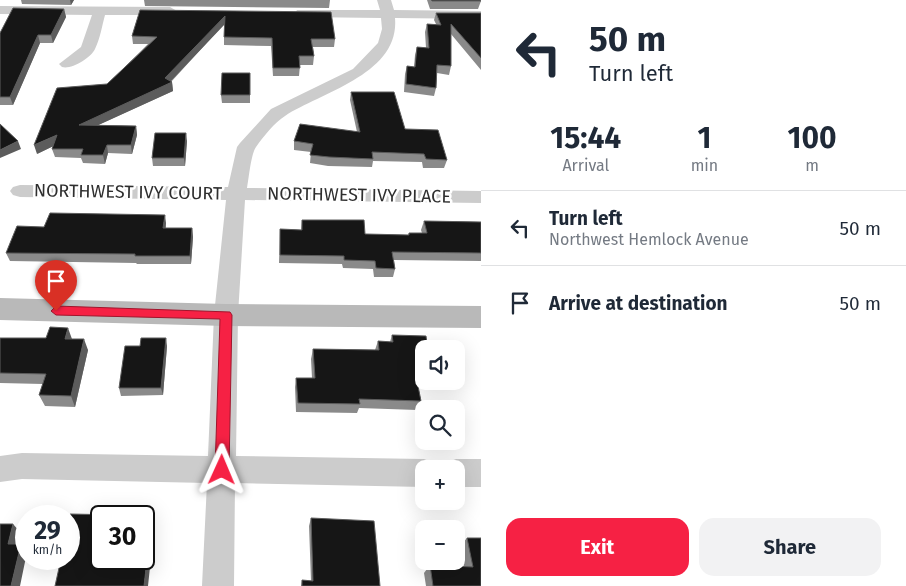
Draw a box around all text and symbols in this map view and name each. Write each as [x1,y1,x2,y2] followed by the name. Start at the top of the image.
[589,18,666,60] text: 50 m
[506,20,571,85] icon: left
[589,60,673,87] text: Turn left
[550,120,621,156] text: 15:44
[697,120,711,156] text: 1
[788,120,837,156] text: 100
[562,156,609,175] text: Arrival
[691,156,718,175] text: min
[805,156,819,175] text: m
[34,179,223,205] street label: NORTHWEST IVY COURT
[267,182,451,208] street label: NORTHWEST IVY PLACE
[549,207,623,230] text: Turn left
[506,214,534,242] icon: left
[840,217,881,240] text: 50 m
[549,230,749,249] text: Northwest Hemlock Avenue
[35,260,77,311] pin
[42,267,70,295] icon: arrive
[506,289,534,317] icon: arrive
[549,292,728,315] text: Arrive at destination
[840,292,881,315] text: 50 m
[415,340,465,570] map controls
[415,340,465,390] button: sound
[415,400,465,450] button: search
[195,443,247,495] position arrow
[415,460,465,510] button: +
[90,505,155,570] speed limit sign: 30
[34,516,61,546] text: 29
[506,518,689,576] button: Exit
[699,518,881,576] button: Share
[415,520,465,570] button: −
[33,543,62,557] text: km/h

